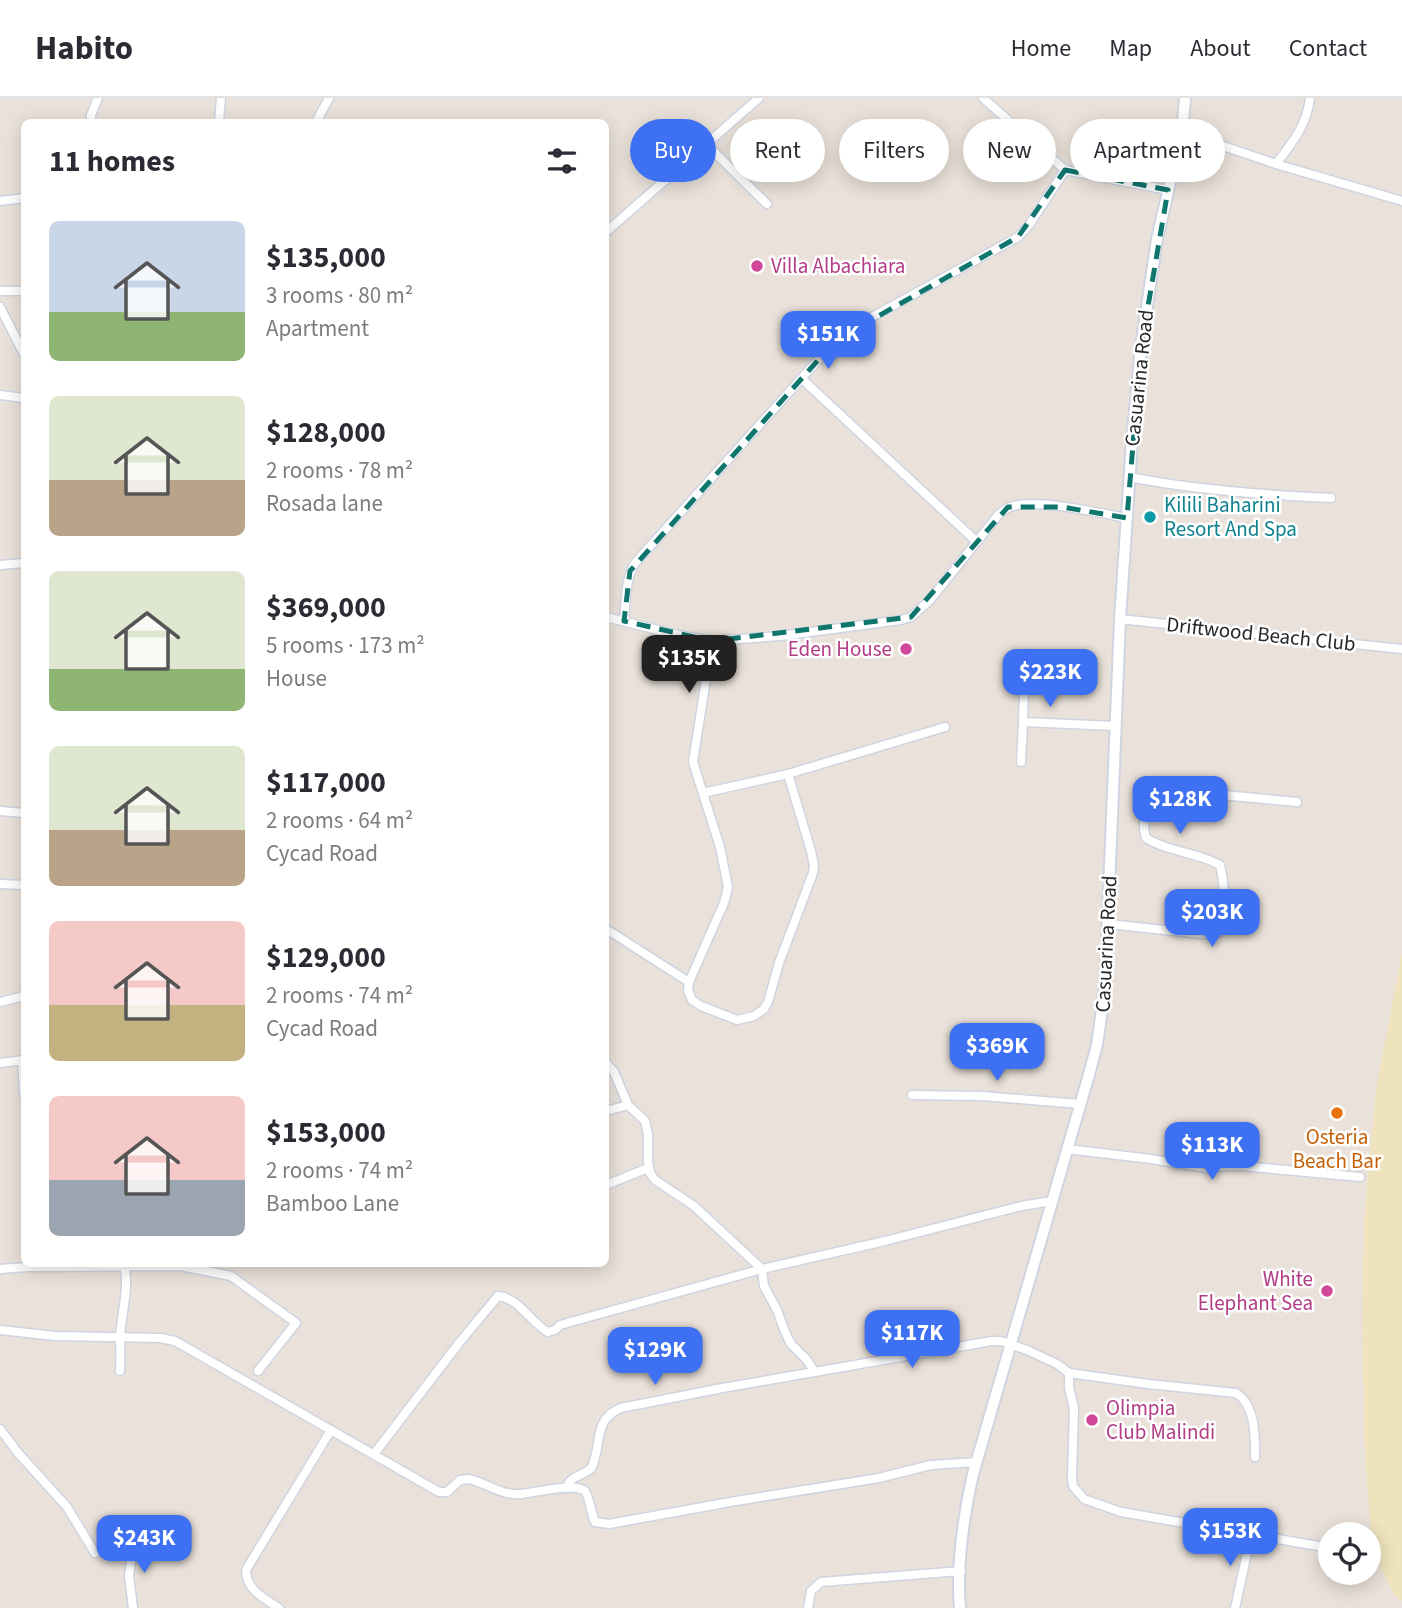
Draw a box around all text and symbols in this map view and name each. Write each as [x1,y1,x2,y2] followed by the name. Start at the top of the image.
[35,25,133,72] text: Habito
[1011,31,1071,66] text: Home
[1109,31,1152,66] text: Map
[1190,31,1251,66] text: About
[1289,31,1367,66] text: Contact
[630,119,716,182] chip: Buy
[730,119,825,182] chip: Rent
[839,119,949,182] chip: Filters
[963,119,1056,182] chip: New
[1070,119,1225,182] chip: Apartment
[49,140,175,183] text: 11 homes
[543,142,581,180] icon: filters
[266,236,386,279] text: $135,000
[105,249,189,333] icon: home
[771,251,905,281] place label: Villa Albachiara
[749,258,765,274] marker: Villa Albachiara
[266,279,413,312] text: 3 rooms · 80 m²
[1117,308,1161,448] street label: Casuarina Road
[266,312,369,345] text: Apartment
[779,312,877,371] pin: $151K
[797,317,859,350] text: $151K
[266,411,386,454] text: $128,000
[105,424,189,508] icon: home
[266,454,413,487] text: 2 rooms · 78 m²
[266,487,383,520] text: Rosada lane
[1164,490,1297,544] place label: Kilili Baharini Resort And Spa
[1142,509,1158,525] marker: Kilili Baharini Resort And Spa
[266,586,386,629] text: $369,000
[105,599,189,683] icon: home
[1165,609,1357,659] street label: Driftwood Beach Club
[266,629,425,662] text: 5 rooms · 173 m²
[788,634,892,664] place label: Eden House
[640,636,738,695] pin: $135K
[658,641,720,674] text: $135K
[898,641,914,657] marker: Eden House
[1001,650,1099,709] pin: $223K
[1019,655,1081,688] text: $223K
[266,662,327,695] text: House
[266,761,386,804] text: $117,000
[105,774,189,858] icon: home
[1131,776,1229,836] pin: $128K
[1149,782,1211,815] text: $128K
[266,804,413,837] text: 2 rooms · 64 m²
[266,837,378,870] text: Cycad Road
[1087,875,1125,1013] street label: Casuarina Road
[1163,890,1261,949] pin: $203K
[1181,895,1243,928] text: $203K
[266,936,386,979] text: $129,000
[105,949,189,1033] icon: home
[266,979,413,1012] text: 2 rooms · 74 m²
[266,1012,378,1045] text: Cycad Road
[948,1024,1046,1083] pin: $369K
[966,1029,1028,1062] text: $369K
[1329,1105,1345,1121] marker: Osteria Beach Bar
[266,1111,386,1154] text: $153,000
[1163,1122,1261,1182] pin: $113K
[1293,1122,1382,1176] place label: Osteria Beach Bar
[105,1124,189,1208] icon: home
[1181,1128,1243,1161] text: $113K
[266,1154,413,1187] text: 2 rooms · 74 m²
[266,1187,399,1220] text: Bamboo Lane
[1198,1264,1313,1318] place label: White Elephant Sea
[1319,1283,1335,1299] marker: White Elephant Sea
[863,1310,961,1370] pin: $117K
[881,1316,943,1349] text: $117K
[606,1328,704,1387] pin: $129K
[624,1333,686,1366] text: $129K
[1106,1393,1215,1447] place label: Olimpia Club Malindi
[1084,1412,1100,1428] marker: Olimpia Club Malindi
[1181,1508,1279,1568] pin: $153K
[1199,1514,1261,1547] text: $153K
[95,1516,193,1575] pin: $243K
[113,1521,175,1554] text: $243K
[1318,1522,1381,1585] map controls
[1318,1522,1381,1585] button: locate

